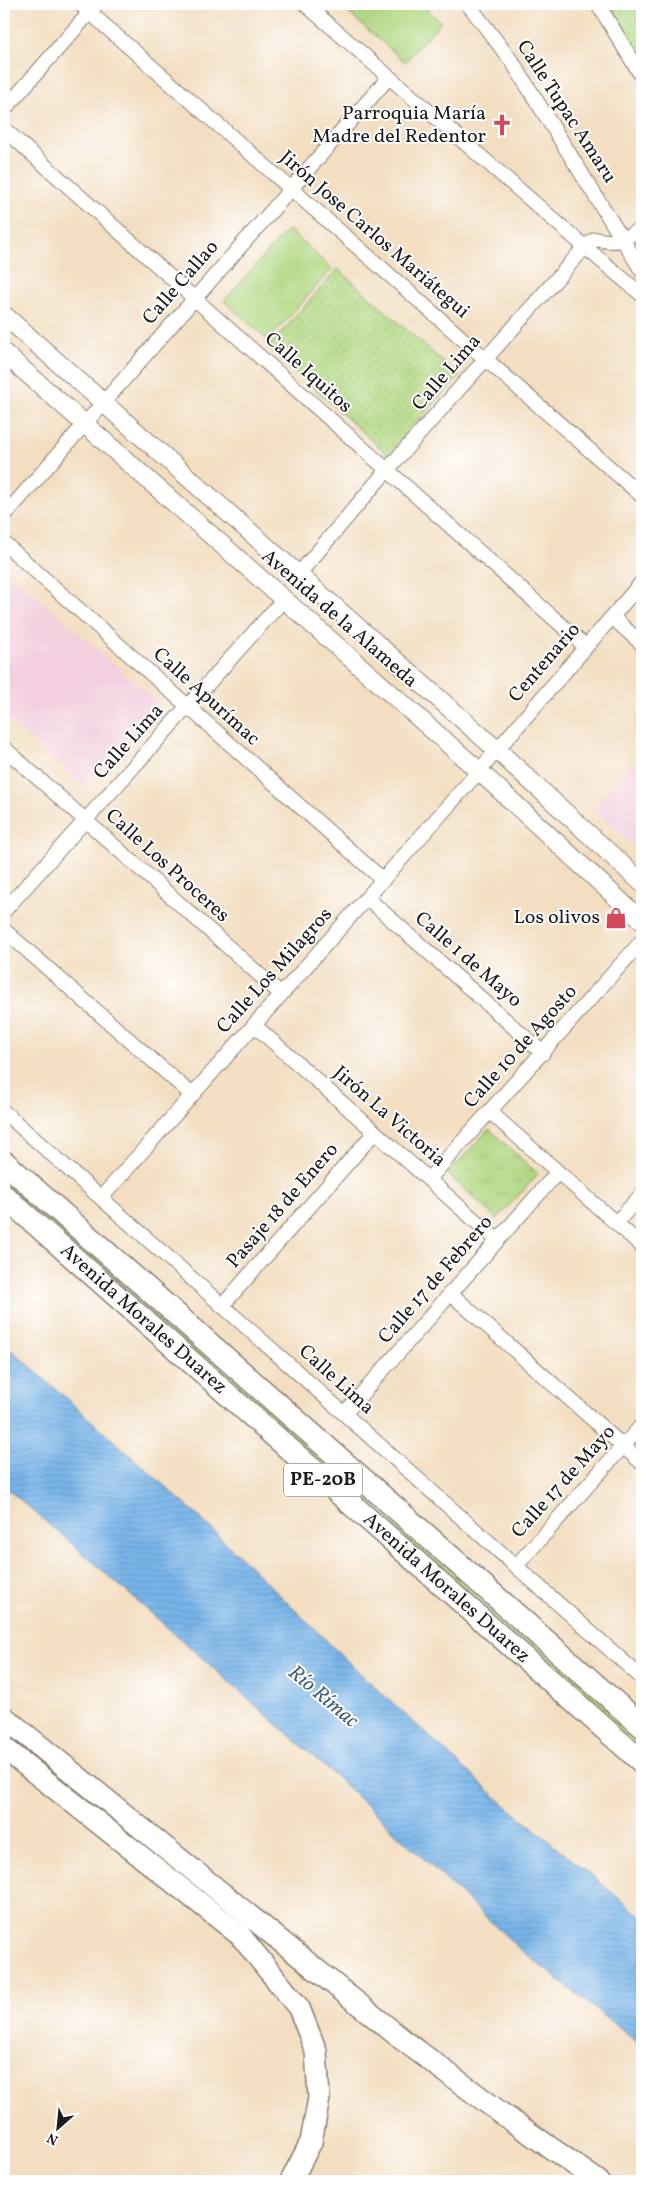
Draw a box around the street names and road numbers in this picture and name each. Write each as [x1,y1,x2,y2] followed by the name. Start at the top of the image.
[509,35,623,189] street label: Calle Tupac Amaru
[273,144,475,326] street label: Jirón Jose Carlos Mariátegui
[136,235,226,331] street label: Calle Callao
[258,326,358,420] street label: Calle Iquitos
[406,329,488,417] street label: Calle Lima
[255,543,423,695] street label: Avenida de la Alameda
[502,617,588,709] street label: Centenario
[146,641,266,753] street label: Calle Apurímac
[87,698,171,786] street label: Calle Lima
[99,803,235,929] street label: Calle Los Proceres
[211,902,339,1040] street label: Calle Los Milagros
[408,905,528,1015] street label: Calle 1 de Mayo
[458,979,584,1115] street label: Calle 10 de Agosto
[326,1060,452,1174] street label: Jirón La Victoria
[220,1137,346,1275] street label: Pasaje 18 de Enero
[372,1210,500,1350] street label: Calle 17 de Febrero
[53,1238,233,1401] street label: Avenida Morales Duarez
[292,1338,380,1422] street label: Calle Lima
[505,1419,623,1545] street label: Calle 17 de Mayo
[284,1464,362,1496] road number: PE-20B
[356,1506,536,1670] street label: Avenida Morales Duarez

